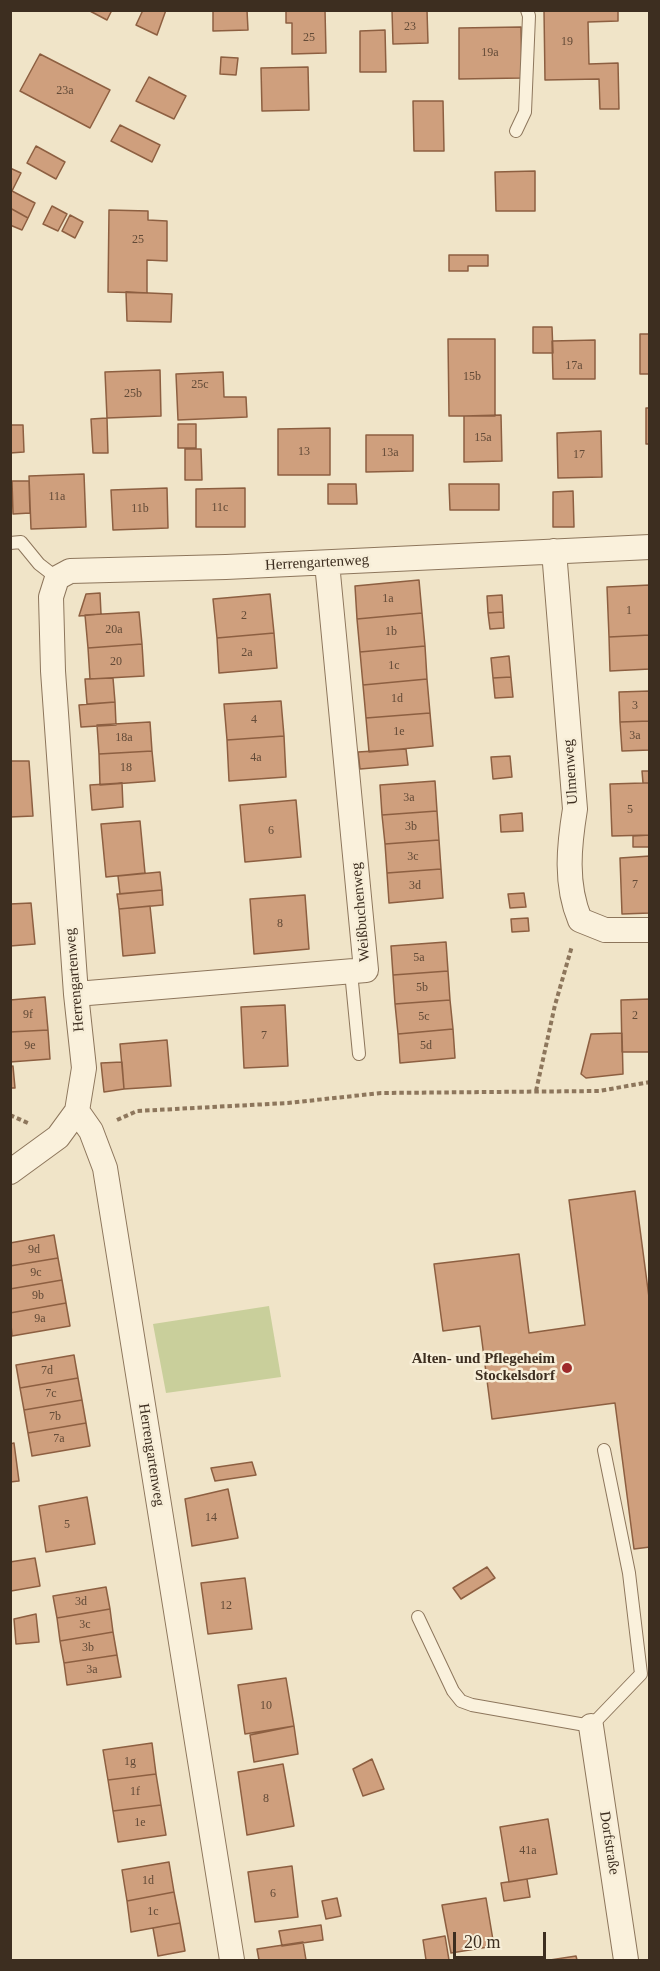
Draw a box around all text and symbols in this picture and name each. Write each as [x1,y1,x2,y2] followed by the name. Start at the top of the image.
[404,20,416,34] house number: 23
[303,31,315,45] house number: 25
[561,35,573,49] house number: 19
[481,46,499,60] house number: 19a
[56,84,74,98] house number: 23a
[132,233,144,247] house number: 25
[565,359,583,373] house number: 17a
[463,370,481,384] house number: 15b
[191,378,209,392] house number: 25c
[124,387,142,401] house number: 25b
[474,431,492,445] house number: 15a
[298,445,310,459] house number: 13
[381,446,399,460] house number: 13a
[573,448,585,462] house number: 17
[49,490,65,504] house number: 11a
[212,501,228,515] house number: 11c
[131,502,149,516] house number: 11b
[265,551,369,575] street label: Herrengartenweg
[382,592,394,606] house number: 1a
[626,604,632,618] house number: 1
[241,609,247,623] house number: 2
[105,623,123,637] house number: 20a
[385,625,397,639] house number: 1b
[241,646,253,660] house number: 2a
[110,655,122,669] house number: 20
[388,659,400,673] house number: 1c
[391,692,403,706] house number: 1d
[632,699,638,713] house number: 3
[251,713,257,727] house number: 4
[393,725,405,739] house number: 1e
[629,729,641,743] house number: 3a
[115,731,133,745] house number: 18a
[560,739,582,805] street label: Ulmenweg
[250,751,262,765] house number: 4a
[120,761,132,775] house number: 18
[403,791,415,805] house number: 3a
[627,803,633,817] house number: 5
[405,820,417,834] house number: 3b
[268,824,274,838] house number: 6
[407,850,419,864] house number: 3c
[348,862,374,962] street label: Weißbuchenweg
[632,878,638,892] house number: 7
[409,879,421,893] house number: 3d
[277,917,283,931] house number: 8
[61,927,89,1033] street label: Herrengartenweg
[413,951,425,965] house number: 5a
[416,981,428,995] house number: 5b
[23,1008,33,1022] house number: 9f
[632,1009,638,1023] house number: 2
[418,1010,430,1024] house number: 5c
[261,1029,267,1043] house number: 7
[24,1039,36,1053] house number: 9e
[420,1039,432,1053] house number: 5d
[28,1243,40,1257] house number: 9d
[30,1266,42,1280] house number: 9c
[32,1289,44,1303] house number: 9b
[34,1312,46,1326] house number: 9a
[412,1350,555,1385] place label: Alten- und Pflegeheim Stockelsdorf
[560,1361,574,1375] marker: Alten- und Pflegeheim Stockelsdorf
[41,1364,53,1378] house number: 7d
[45,1387,57,1401] house number: 7c
[134,1402,168,1508] street label: Herrengartenweg
[49,1410,61,1424] house number: 7b
[53,1432,65,1446] house number: 7a
[205,1511,217,1525] house number: 14
[64,1518,70,1532] house number: 5
[75,1595,87,1609] house number: 3d
[220,1599,232,1613] house number: 12
[79,1618,91,1632] house number: 3c
[82,1641,94,1655] house number: 3b
[86,1663,98,1677] house number: 3a
[260,1699,272,1713] house number: 10
[124,1755,136,1769] house number: 1g
[130,1785,140,1799] house number: 1f
[263,1792,269,1806] house number: 8
[595,1810,623,1876] street label: Dorfstraße
[134,1816,146,1830] house number: 1e
[519,1844,537,1858] house number: 41a
[142,1874,154,1888] house number: 1d
[270,1887,276,1901] house number: 6
[147,1905,159,1919] house number: 1c
[456,1920,549,1958] scale bar
[464,1932,501,1952] text: 20 m

